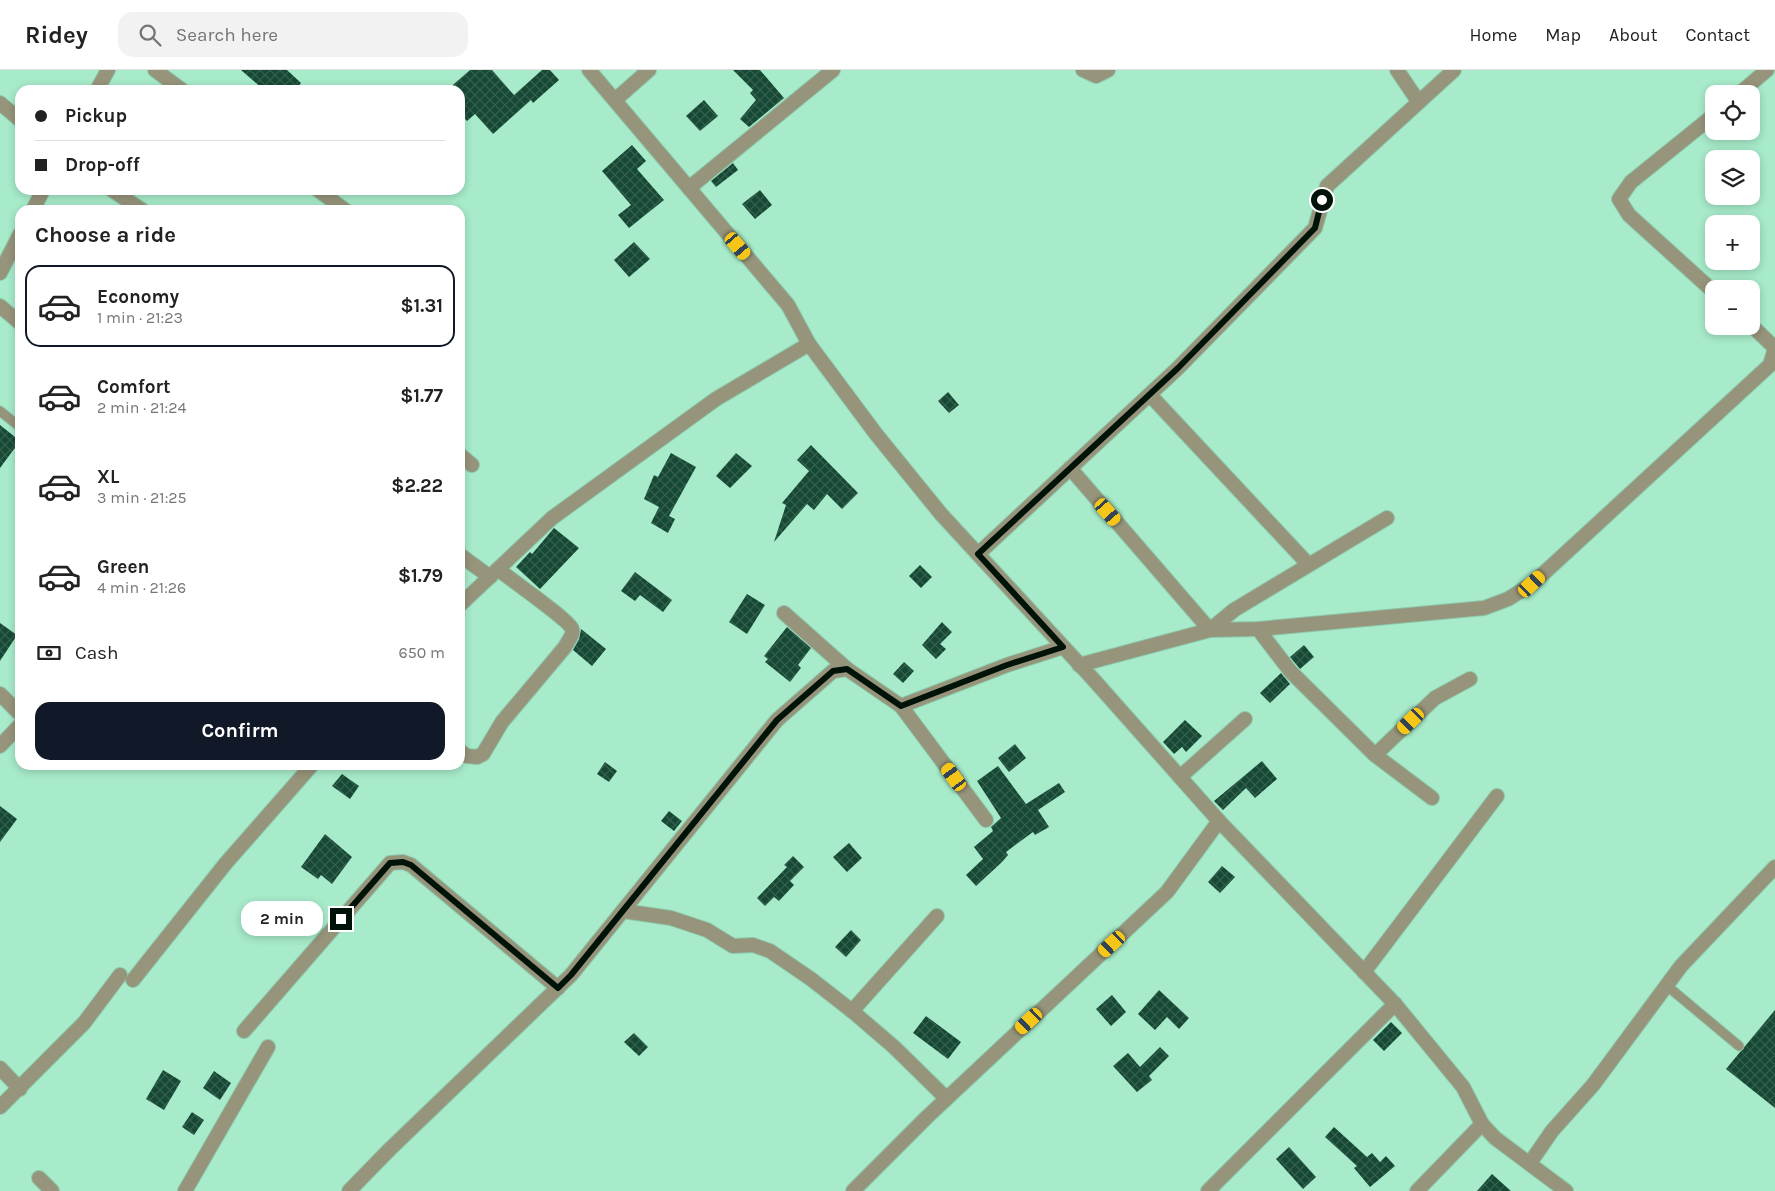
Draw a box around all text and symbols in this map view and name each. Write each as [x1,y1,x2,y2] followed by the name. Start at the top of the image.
[118,12,468,57] search box
[25,21,88,49] text: Ridey
[136,21,164,49] icon: search
[176,24,278,46] text: Search here
[1469,24,1517,46] text: Home
[1545,24,1581,46] text: Map
[1609,24,1658,46] text: About
[1686,24,1750,46] text: Contact
[1705,85,1760,335] map controls
[1705,85,1760,140] button: locate
[65,105,127,127] text: Pickup
[1705,150,1760,205] button: layers
[65,154,140,176] text: Drop-off
[1311,189,1333,211] route start
[1705,215,1760,270] button: +
[35,222,176,248] text: Choose a ride
[722,230,753,262] car
[1705,280,1760,335] button: −
[37,284,82,329] icon: car
[97,286,179,308] text: Economy
[400,295,443,317] text: $1.31
[97,308,183,327] text: 1 min · 21:23
[37,374,82,419] icon: car
[97,376,171,398] text: Comfort
[400,385,443,407] text: $1.77
[97,398,186,417] text: 2 min · 21:24
[37,464,82,509] icon: car
[97,466,119,488] text: XL
[391,475,443,497] text: $2.22
[97,488,187,507] text: 3 min · 21:25
[1092,496,1123,528] car
[37,554,82,599] icon: car
[97,556,149,578] text: Green
[398,565,443,587] text: $1.79
[1515,568,1548,600] car
[97,578,186,597] text: 4 min · 21:26
[35,639,63,667] icon: cash
[75,642,119,664] text: Cash
[399,643,445,662] text: 650 m
[35,702,445,760] button: Confirm
[1395,705,1427,737] car
[939,760,968,794] car
[241,902,324,936] callout: 2 min
[330,908,352,930] route end
[260,909,304,928] text: 2 min
[1095,928,1128,960] car
[1012,1005,1045,1037] car

